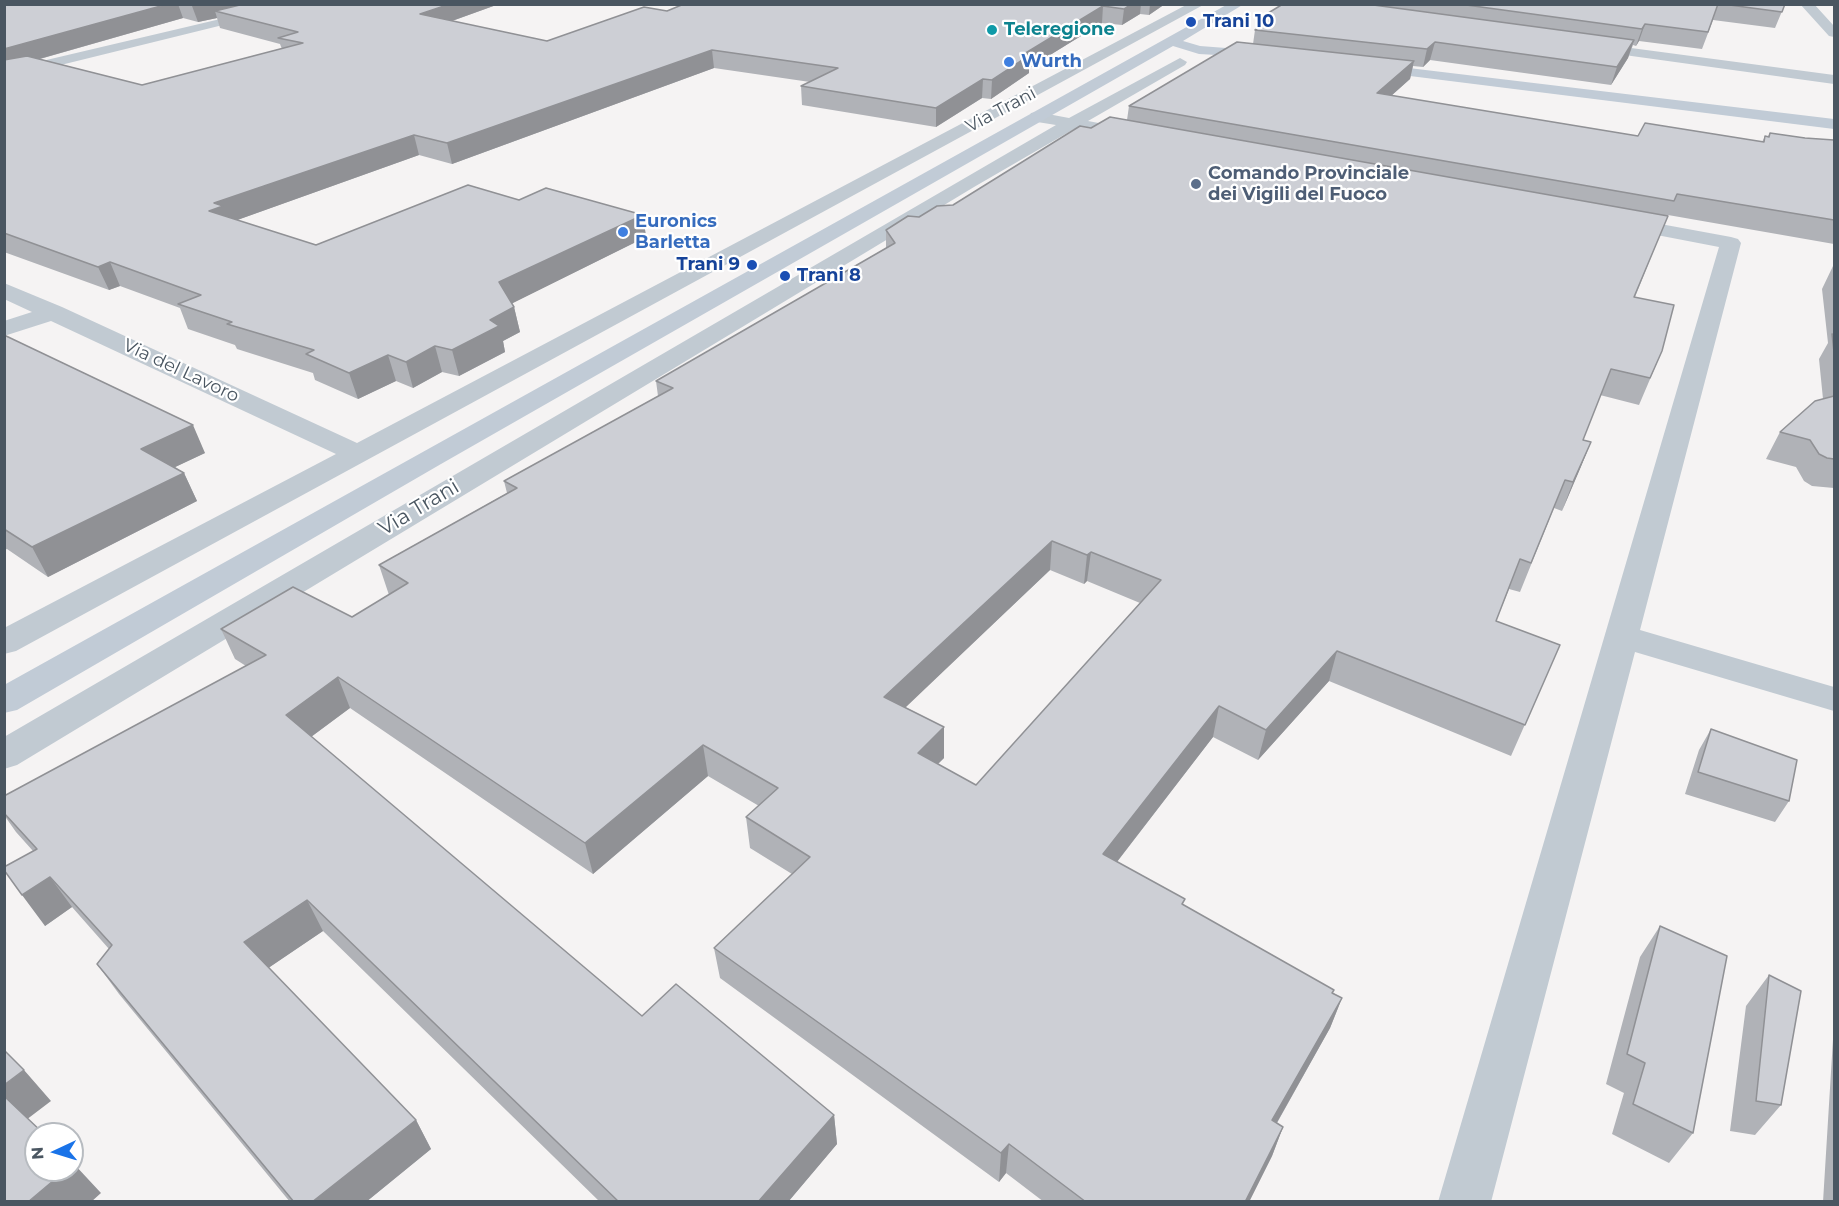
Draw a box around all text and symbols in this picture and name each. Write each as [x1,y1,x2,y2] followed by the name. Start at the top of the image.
[1203,11,1274,33] place label: Trani 10
[1184,15,1198,29] marker: Trani 10
[1004,19,1115,41] place label: Teleregione
[985,23,999,37] marker: Teleregione
[1021,51,1082,73] place label: Wurth
[1002,55,1016,69] marker: Wurth
[962,82,1040,138] street label: Via Trani
[1208,163,1409,206] place label: Comando Provinciale dei Vigili del Fuoco
[1189,177,1203,191] marker: Comando Provinciale dei Vigili del Fuoco
[635,211,717,254] place label: Euronics Barletta
[616,225,630,239] marker: Euronics Barletta
[677,254,740,276] place label: Trani 9
[745,258,759,272] marker: Trani 9
[797,265,861,287] place label: Trani 8
[778,269,792,283] marker: Trani 8
[120,335,242,407] street label: Via del Lavoro
[374,474,464,542] street label: Via Trani
[24,1122,84,1182] north arrow
[28,1146,47,1160] text: N

